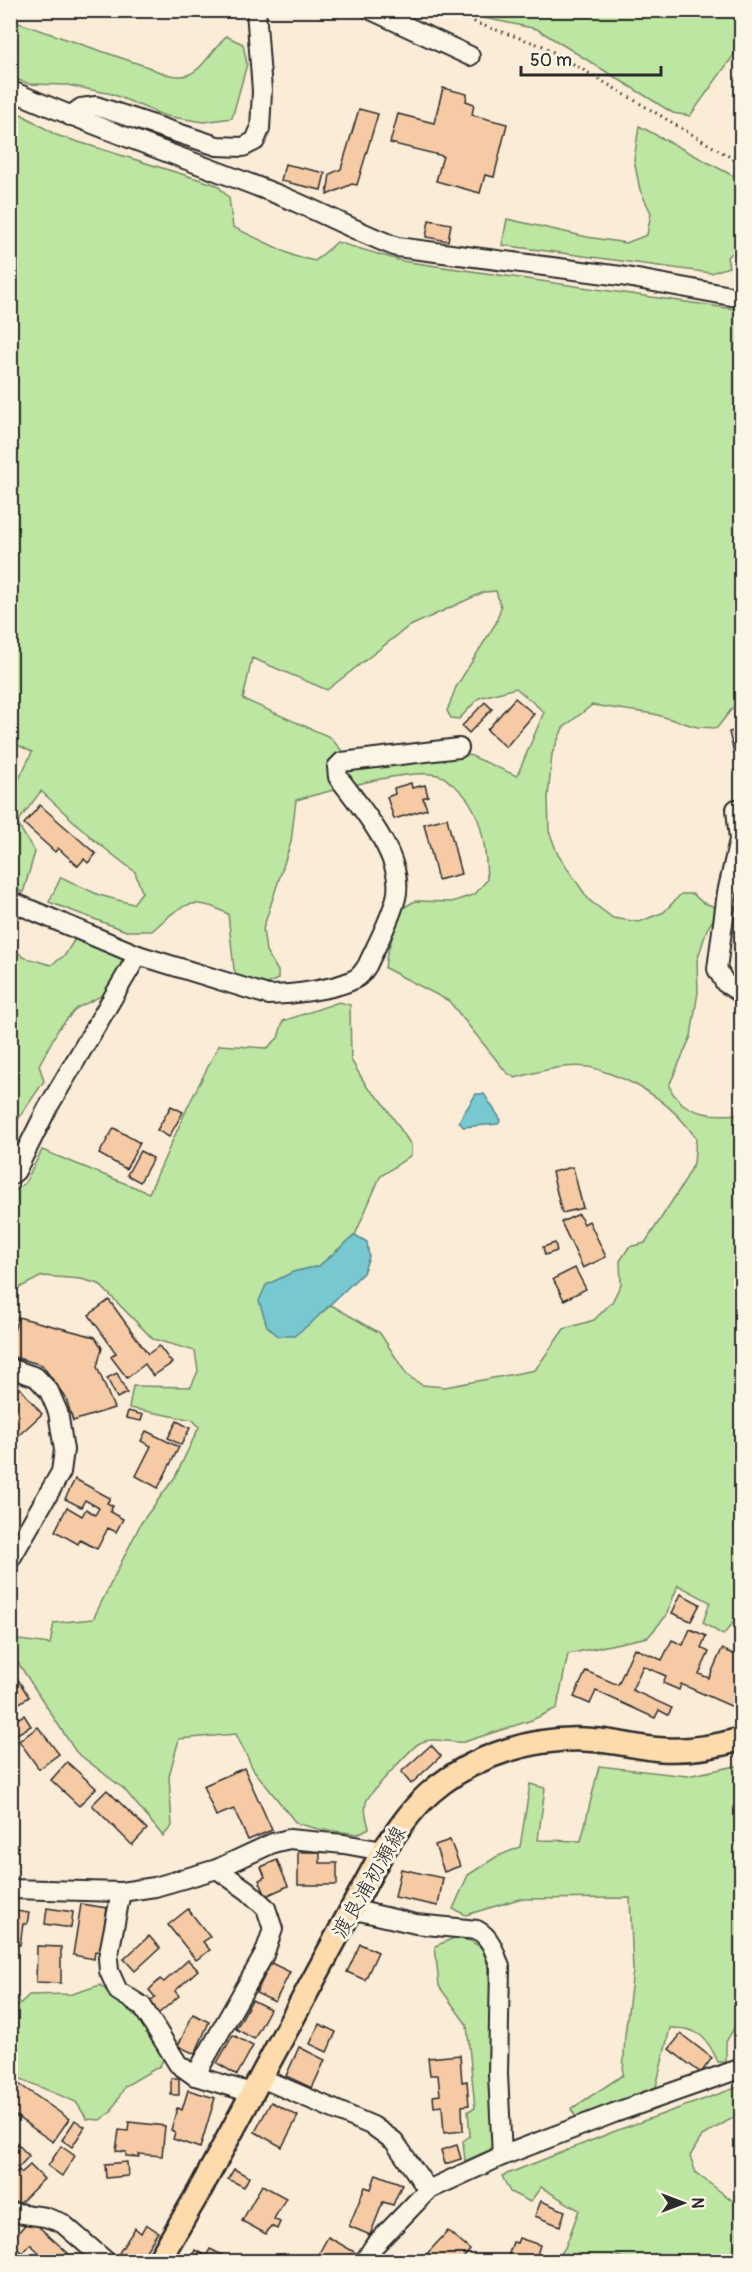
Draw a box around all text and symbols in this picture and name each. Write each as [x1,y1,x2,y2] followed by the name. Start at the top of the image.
[521,39,660,77] scale bar
[530,49,572,72] text: 50 m
[326,1821,413,1944] street label: 渡良浦初瀬線
[653,2173,713,2233] north arrow
[687,2198,707,2209] text: N

